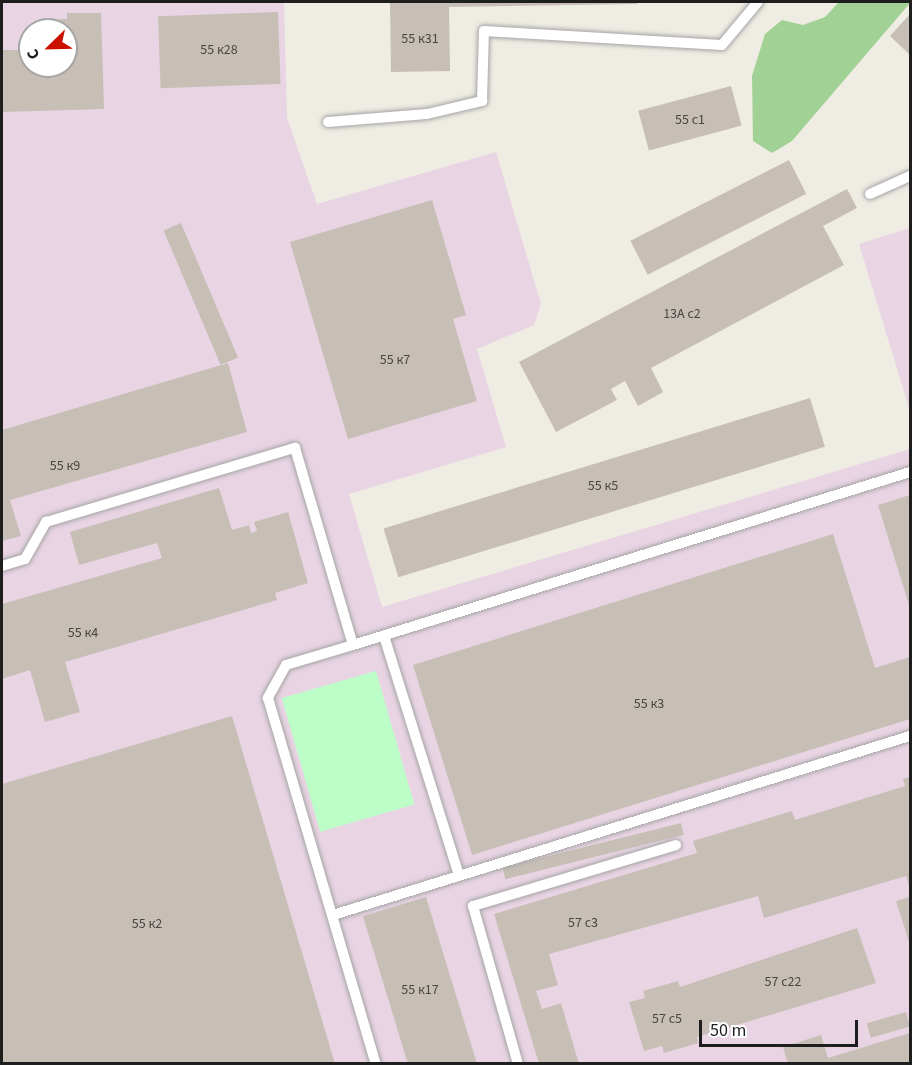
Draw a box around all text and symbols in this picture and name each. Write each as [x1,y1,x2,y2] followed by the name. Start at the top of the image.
[18,18,78,78] north arrow
[401,31,439,47] house number: 55 к31
[200,42,238,58] house number: 55 к28
[21,46,45,63] text: С
[675,112,705,128] house number: 55 с1
[663,306,701,322] house number: 13А с2
[380,352,410,368] house number: 55 к7
[50,458,80,474] house number: 55 к9
[588,478,618,494] house number: 55 к5
[68,625,98,641] house number: 55 к4
[634,696,664,712] house number: 55 к3
[568,915,598,931] house number: 57 с3
[132,916,162,932] house number: 55 к2
[764,974,802,990] house number: 57 с22
[401,982,439,998] house number: 55 к17
[702,1008,861,1046] scale bar
[652,1011,682,1027] house number: 57 с5
[710,1018,746,1043] text: 50 m

